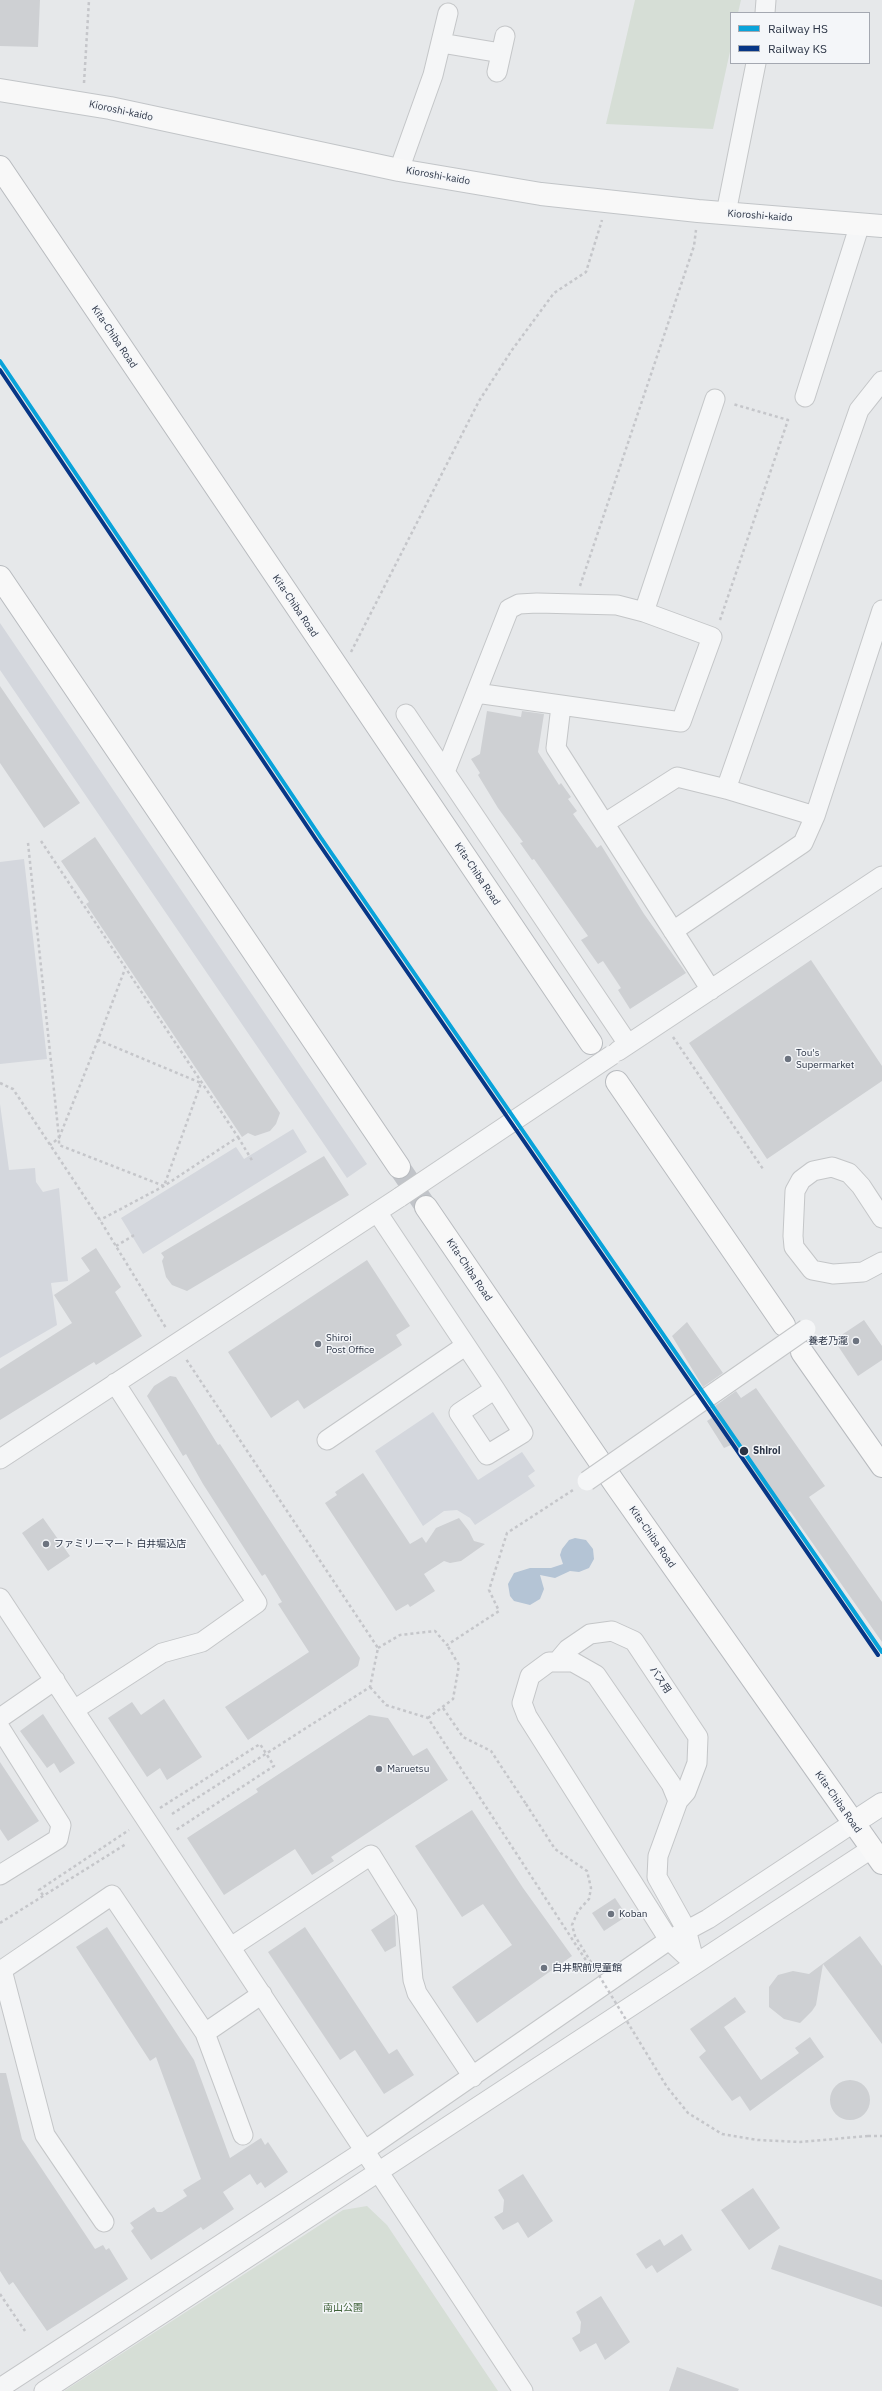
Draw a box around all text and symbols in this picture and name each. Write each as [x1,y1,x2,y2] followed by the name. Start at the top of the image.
[730,12,870,64] legend
[768,21,828,36] text: Railway HS
[768,41,827,56] text: Railway KS
[88,98,154,124] street label: Kioroshi-kaido
[405,164,471,188] street label: Kioroshi-kaido
[727,208,793,224] street label: Kioroshi-kaido
[89,304,139,370] street label: Kita-Chiba Road
[270,573,320,639] street label: Kita-Chiba Road
[452,841,502,907] street label: Kita-Chiba Road
[796,1047,854,1070] place label: Tou's Supermarket
[783,1054,793,1064] marker: Tou's Supermarket
[444,1237,494,1303] street label: Kita-Chiba Road
[326,1332,375,1356] place label: Shiroi Post Office
[808,1335,848,1347] place label: 養老乃瀧
[851,1336,861,1346] marker: 養老乃瀧
[313,1339,323,1349] marker: Shiroi Post Office
[738,1445,750,1457] marker: Shiroi
[753,1445,781,1457] place label: Shiroi
[626,1504,678,1570] street label: Kita-Chiba Road
[54,1538,186,1550] place label: ファミリーマート 白井堀込店
[41,1539,51,1549] marker: ファミリーマート 白井堀込店
[647,1664,673,1696] street label: バス用
[387,1763,429,1775] place label: Maruetsu
[374,1764,384,1774] marker: Maruetsu
[812,1769,864,1835] street label: Kita-Chiba Road
[619,1908,648,1920] place label: Koban
[606,1909,616,1919] marker: Koban
[552,1962,622,1974] place label: 白井駅前児童館
[539,1963,549,1973] marker: 白井駅前児童館
[323,2302,363,2314] park label: 南山公園

